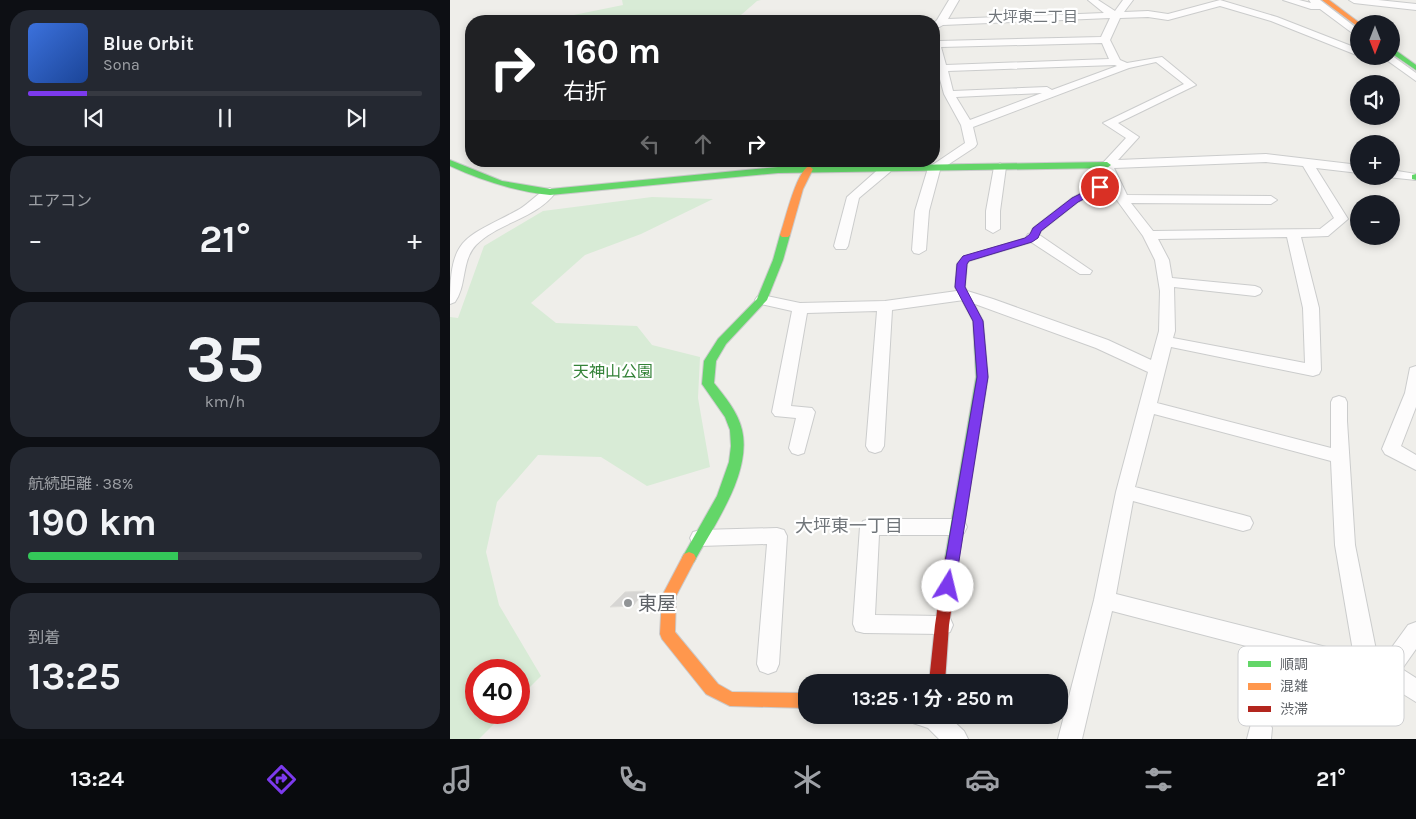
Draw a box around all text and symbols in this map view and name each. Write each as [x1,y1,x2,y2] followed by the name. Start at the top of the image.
[988,8,1078,26] district label: 大坪東二丁目
[1350,15,1400,65] north arrow
[1350,15,1400,245] map controls
[563,31,661,72] text: 160 m
[103,33,194,55] text: Blue Orbit
[480,35,545,100] icon: right
[103,55,140,74] text: Sona
[1350,75,1400,125] button: sound
[563,79,607,105] text: 右折
[80,104,108,132] icon: previous
[211,104,239,132] icon: pause
[342,104,370,132] icon: next
[636,130,664,158] icon: left
[689,130,717,158] icon: ahead
[742,130,770,158] icon: right
[1350,135,1400,185] button: +
[1079,166,1121,208] pin
[1086,173,1114,201] icon: arrive
[28,191,92,210] text: エアコン
[1350,195,1400,245] button: −
[199,217,251,262] text: 21°
[28,223,43,256] text: −
[407,223,422,256] text: +
[186,321,264,397] text: 35
[573,362,653,381] park label: 天神山公園
[205,392,245,411] text: km/h
[28,474,133,493] text: 航続距離 · 38%
[28,500,157,545] text: 190 km
[795,515,903,537] district label: 大坪東一丁目
[921,559,973,611] position arrow
[638,593,676,615] place label: 東屋
[622,597,634,609] marker: 東屋
[28,628,60,647] text: 到着
[1238,646,1404,726] legend
[28,654,121,699] text: 13:25
[1280,656,1308,673] text: 順調
[465,659,530,724] speed limit sign: 40
[1280,678,1308,695] text: 混雑
[852,688,1014,710] text: 13:25 · 1 分 · 250 m
[1280,701,1308,718] text: 渋滞
[264,762,299,797] icon: directions
[440,762,475,797] icon: music
[615,762,650,797] icon: phone
[790,762,825,797] icon: climate
[965,762,1000,797] icon: car
[1141,762,1176,797] icon: filters
[70,766,124,792] text: 13:24
[1316,766,1346,792] text: 21°

